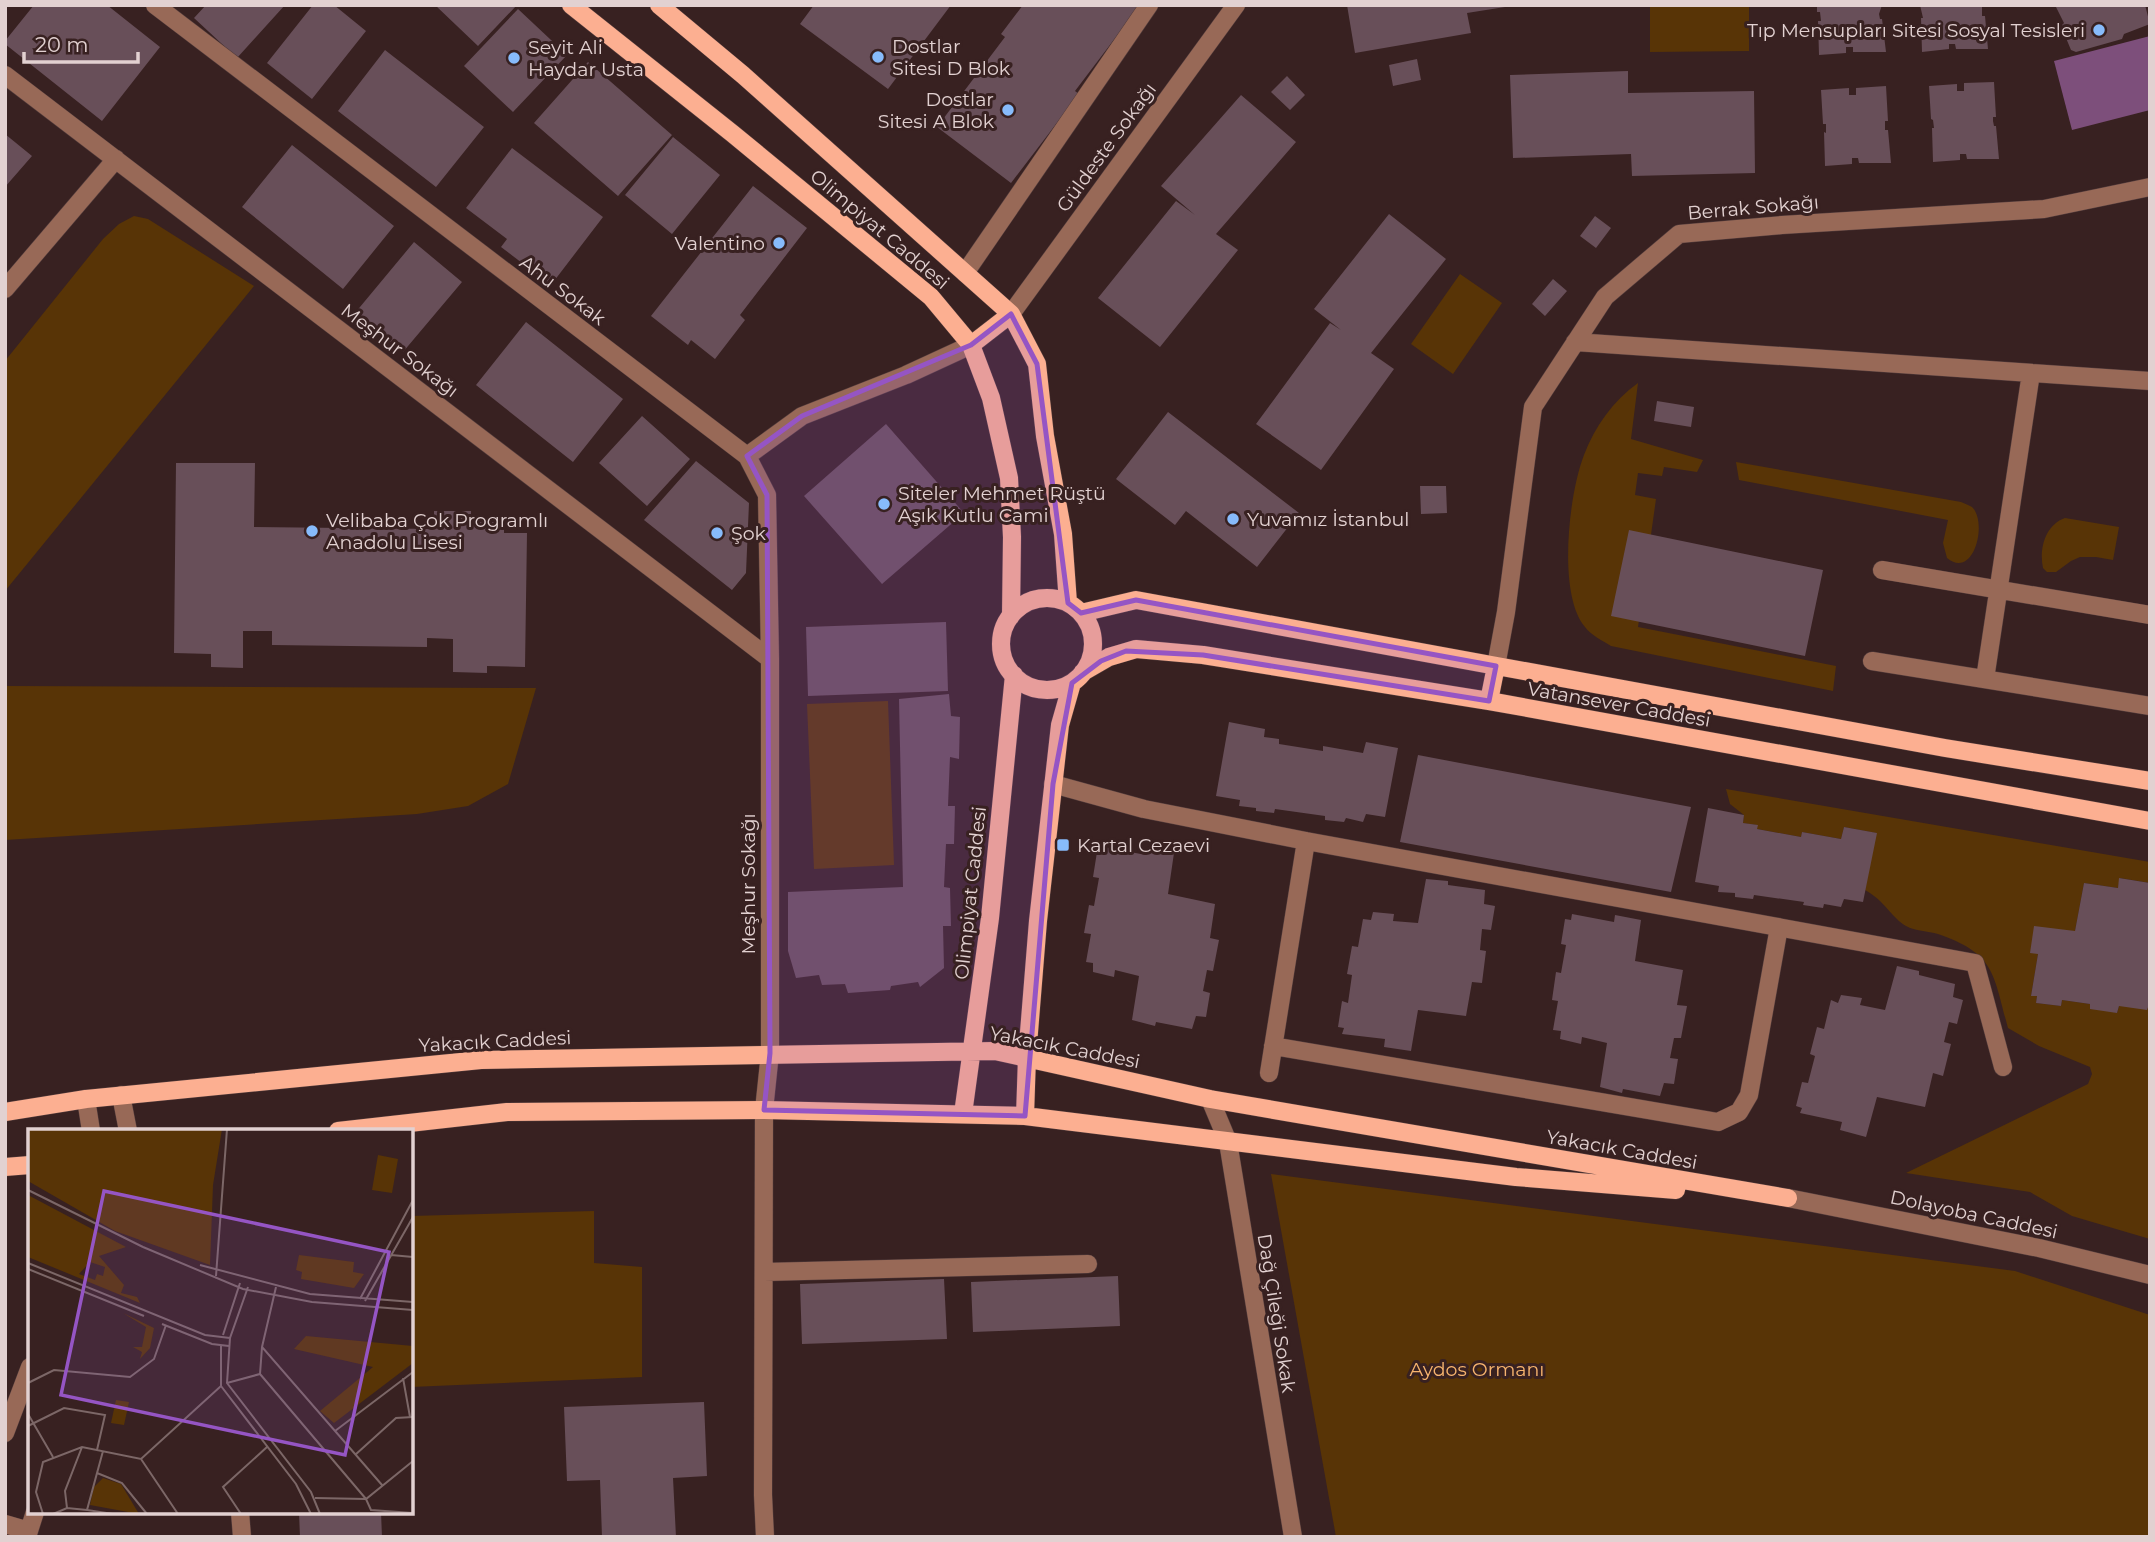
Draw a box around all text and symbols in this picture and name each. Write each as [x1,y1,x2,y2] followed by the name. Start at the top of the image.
[1747,19,2085,42] place label: Tıp Mensupları Sitesi Sosyal Tesisleri
[24,21,138,65] scale bar
[2091,22,2107,38] marker: Tıp Mensupları Sitesi Sosyal Tesisleri
[35,32,89,57] text: 20 m
[892,35,1011,80] place label: Dostlar Sitesi D Blok
[528,36,644,81] place label: Seyit Ali Haydar Usta
[870,49,886,65] marker: Dostlar Sitesi D Blok
[506,50,522,66] marker: Seyit Ali Haydar Usta
[1052,78,1161,216] street label: Güldeste Sokağı
[878,88,995,133] place label: Dostlar Sitesi A Blok
[1000,102,1016,118] marker: Dostlar Sitesi A Blok
[806,165,954,294] street label: Olimpiyat Caddesi
[1686,190,1820,225] street label: Berrak Sokağı
[675,232,765,255] place label: Valentino
[771,235,787,251] marker: Valentino
[515,251,611,331] street label: Ahu Sokak
[336,299,463,402] street label: Meşhur Sokağı
[898,482,1106,527] place label: Siteler Mehmet Rüştü Aşık Kutlu Cami
[876,496,892,512] marker: Siteler Mehmet Rüştü Aşık Kutlu Cami
[1247,508,1409,531] place label: Yuvamız İstanbul
[326,509,548,554] place label: Velibaba Çok Programlı Anadolu Lisesi
[1225,511,1241,527] marker: Yuvamız İstanbul
[731,522,767,545] place label: Şok
[304,523,320,539] marker: Velibaba Çok Programlı Anadolu Lisesi
[709,525,725,541] marker: Şok
[1526,677,1712,732] street label: Vatansever Caddesi
[950,805,991,981] street label: Olimpiyat Caddesi
[737,813,760,955] street label: Meşhur Sokağı
[1077,834,1210,857] place label: Kartal Cezaevi
[1055,837,1071,853] marker: Kartal Cezaevi
[988,1022,1142,1073] street label: Yakacık Caddesi
[418,1026,572,1057] street label: Yakacık Caddesi
[1545,1125,1699,1174] street label: Yakacık Caddesi
[28,1129,413,1514] inset map
[1888,1185,2060,1243] street label: Dolayoba Caddesi
[1253,1232,1301,1395] street label: Dağ Çileği Sokak
[1410,1358,1545,1381] park label: Aydos Ormanı

